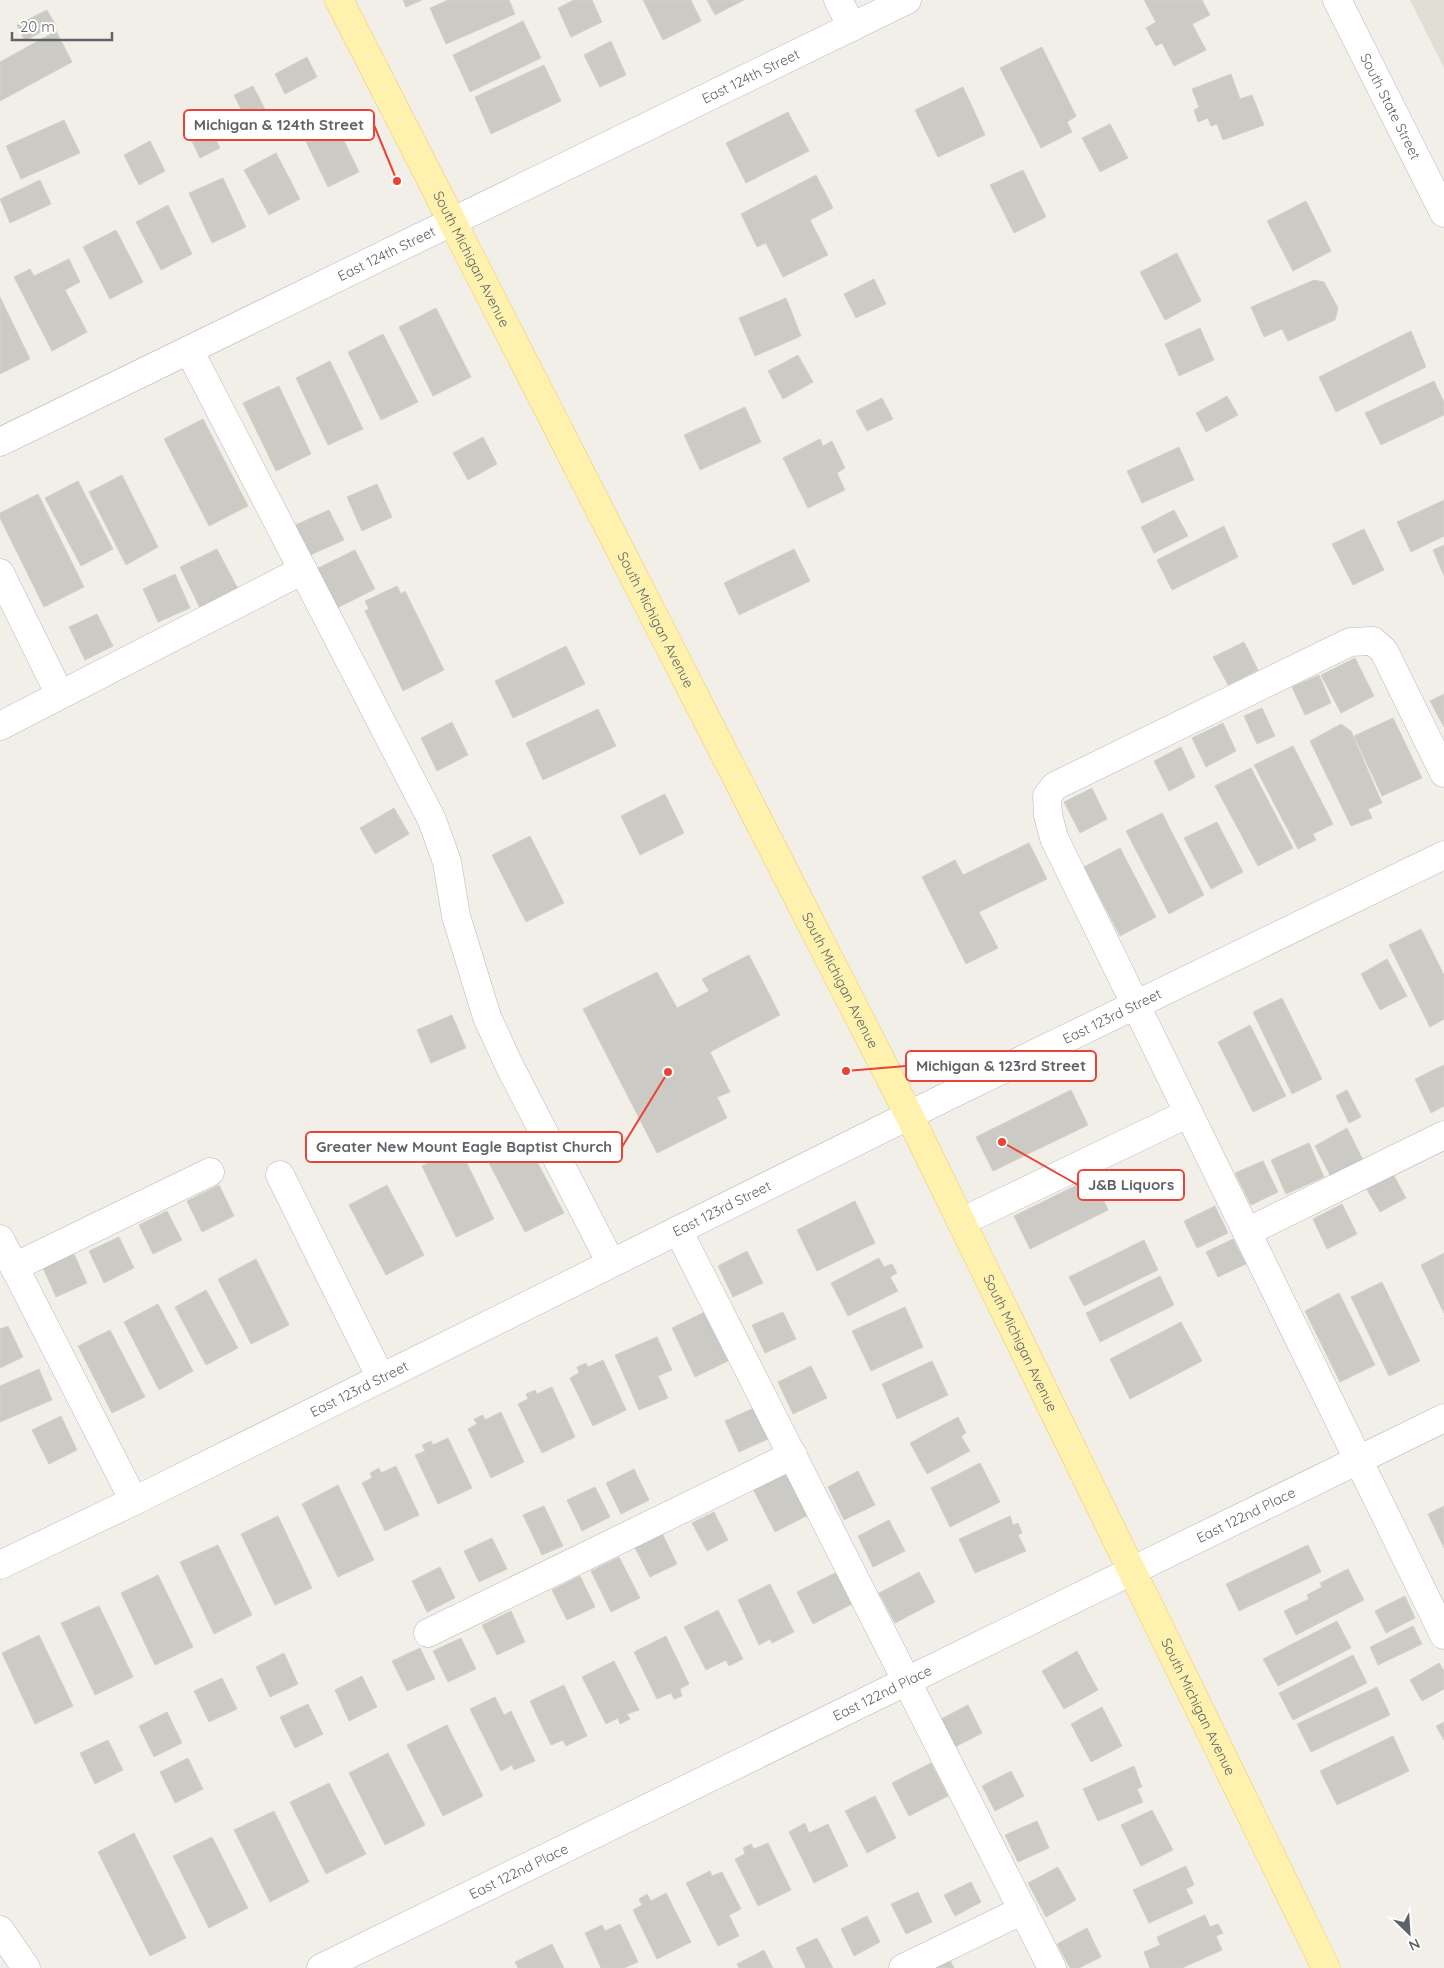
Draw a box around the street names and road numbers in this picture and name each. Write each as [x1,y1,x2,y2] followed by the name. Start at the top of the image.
[699,45,803,108] street label: East 124th Street
[1356,50,1425,163] street label: South State Street
[429,188,514,330] street label: South Michigan Avenue
[335,222,439,285] street label: East 124th Street
[614,549,698,691] street label: South Michigan Avenue
[798,909,882,1052] street label: South Michigan Avenue
[1060,985,1165,1048] street label: East 123rd Street
[670,1176,774,1241] street label: East 123rd Street
[979,1271,1062,1415] street label: South Michigan Avenue
[307,1357,412,1421] street label: East 123rd Street
[1194,1483,1299,1547] street label: East 122nd Place
[1157,1635,1240,1779] street label: South Michigan Avenue
[830,1661,935,1725] street label: East 122nd Place
[466,1839,571,1903] street label: East 122nd Place

